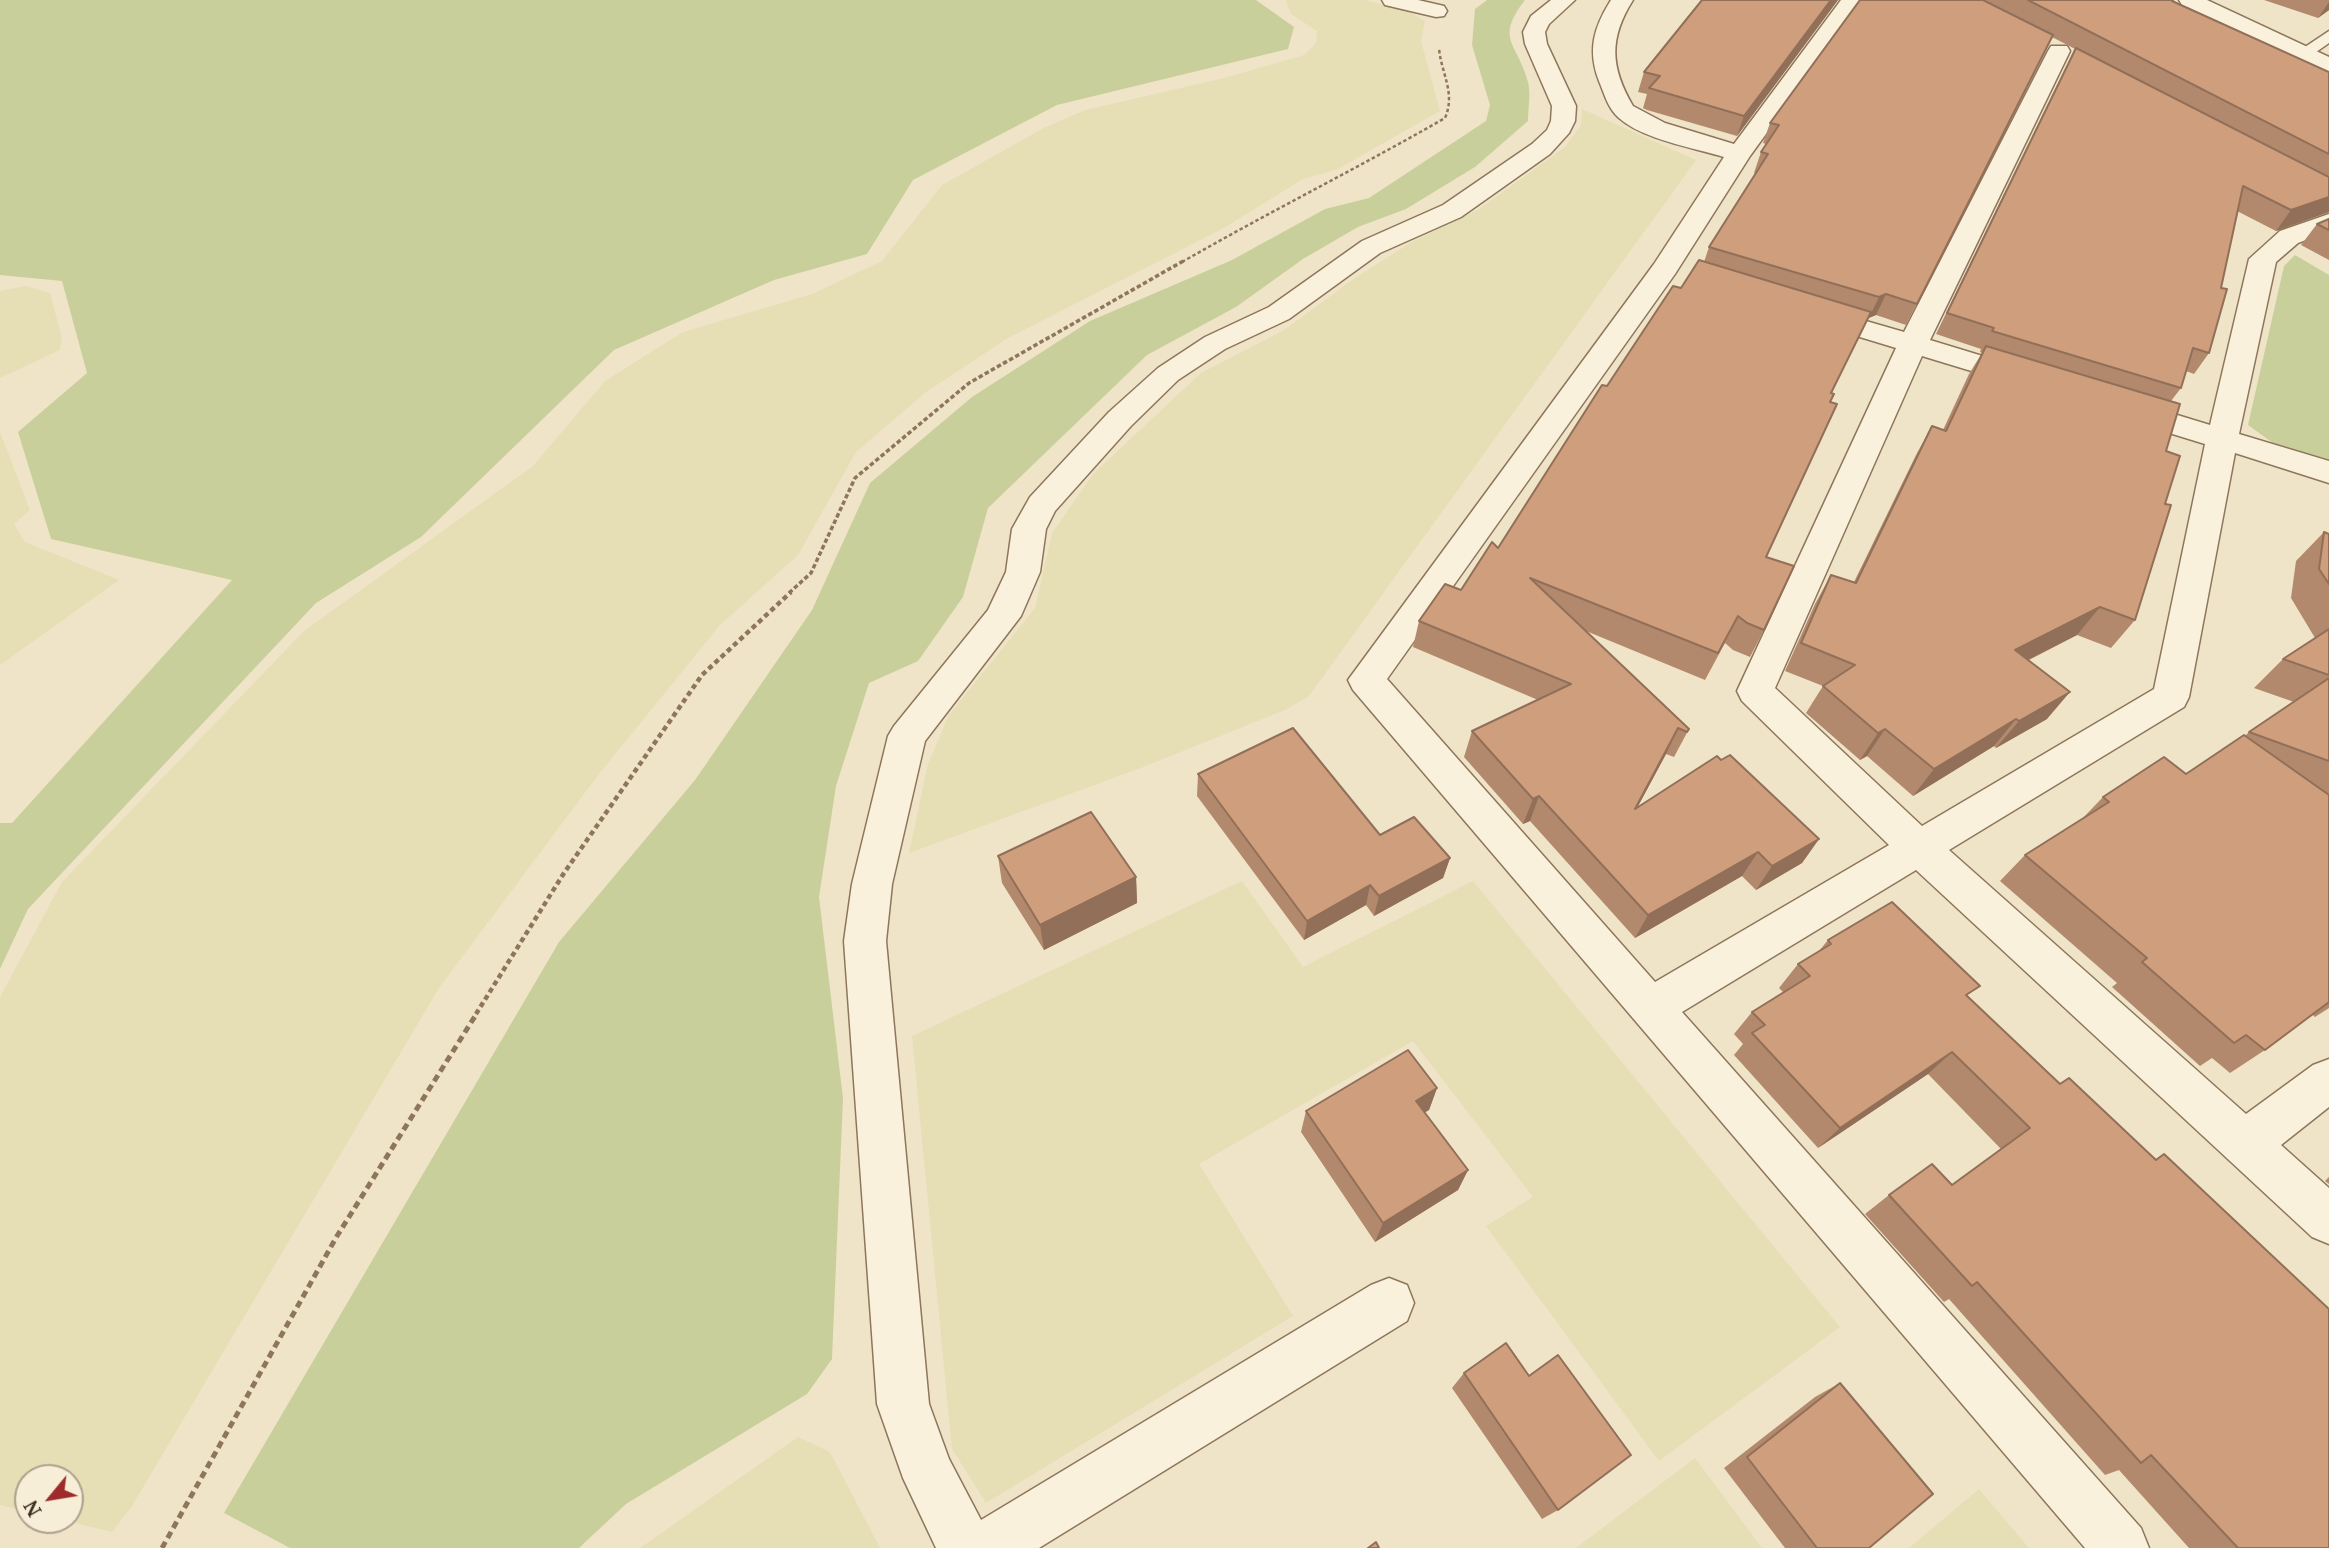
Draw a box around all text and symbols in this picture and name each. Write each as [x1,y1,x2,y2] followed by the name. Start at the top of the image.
[14,1464,84,1534] north arrow
[18,1496,48,1521] text: N

